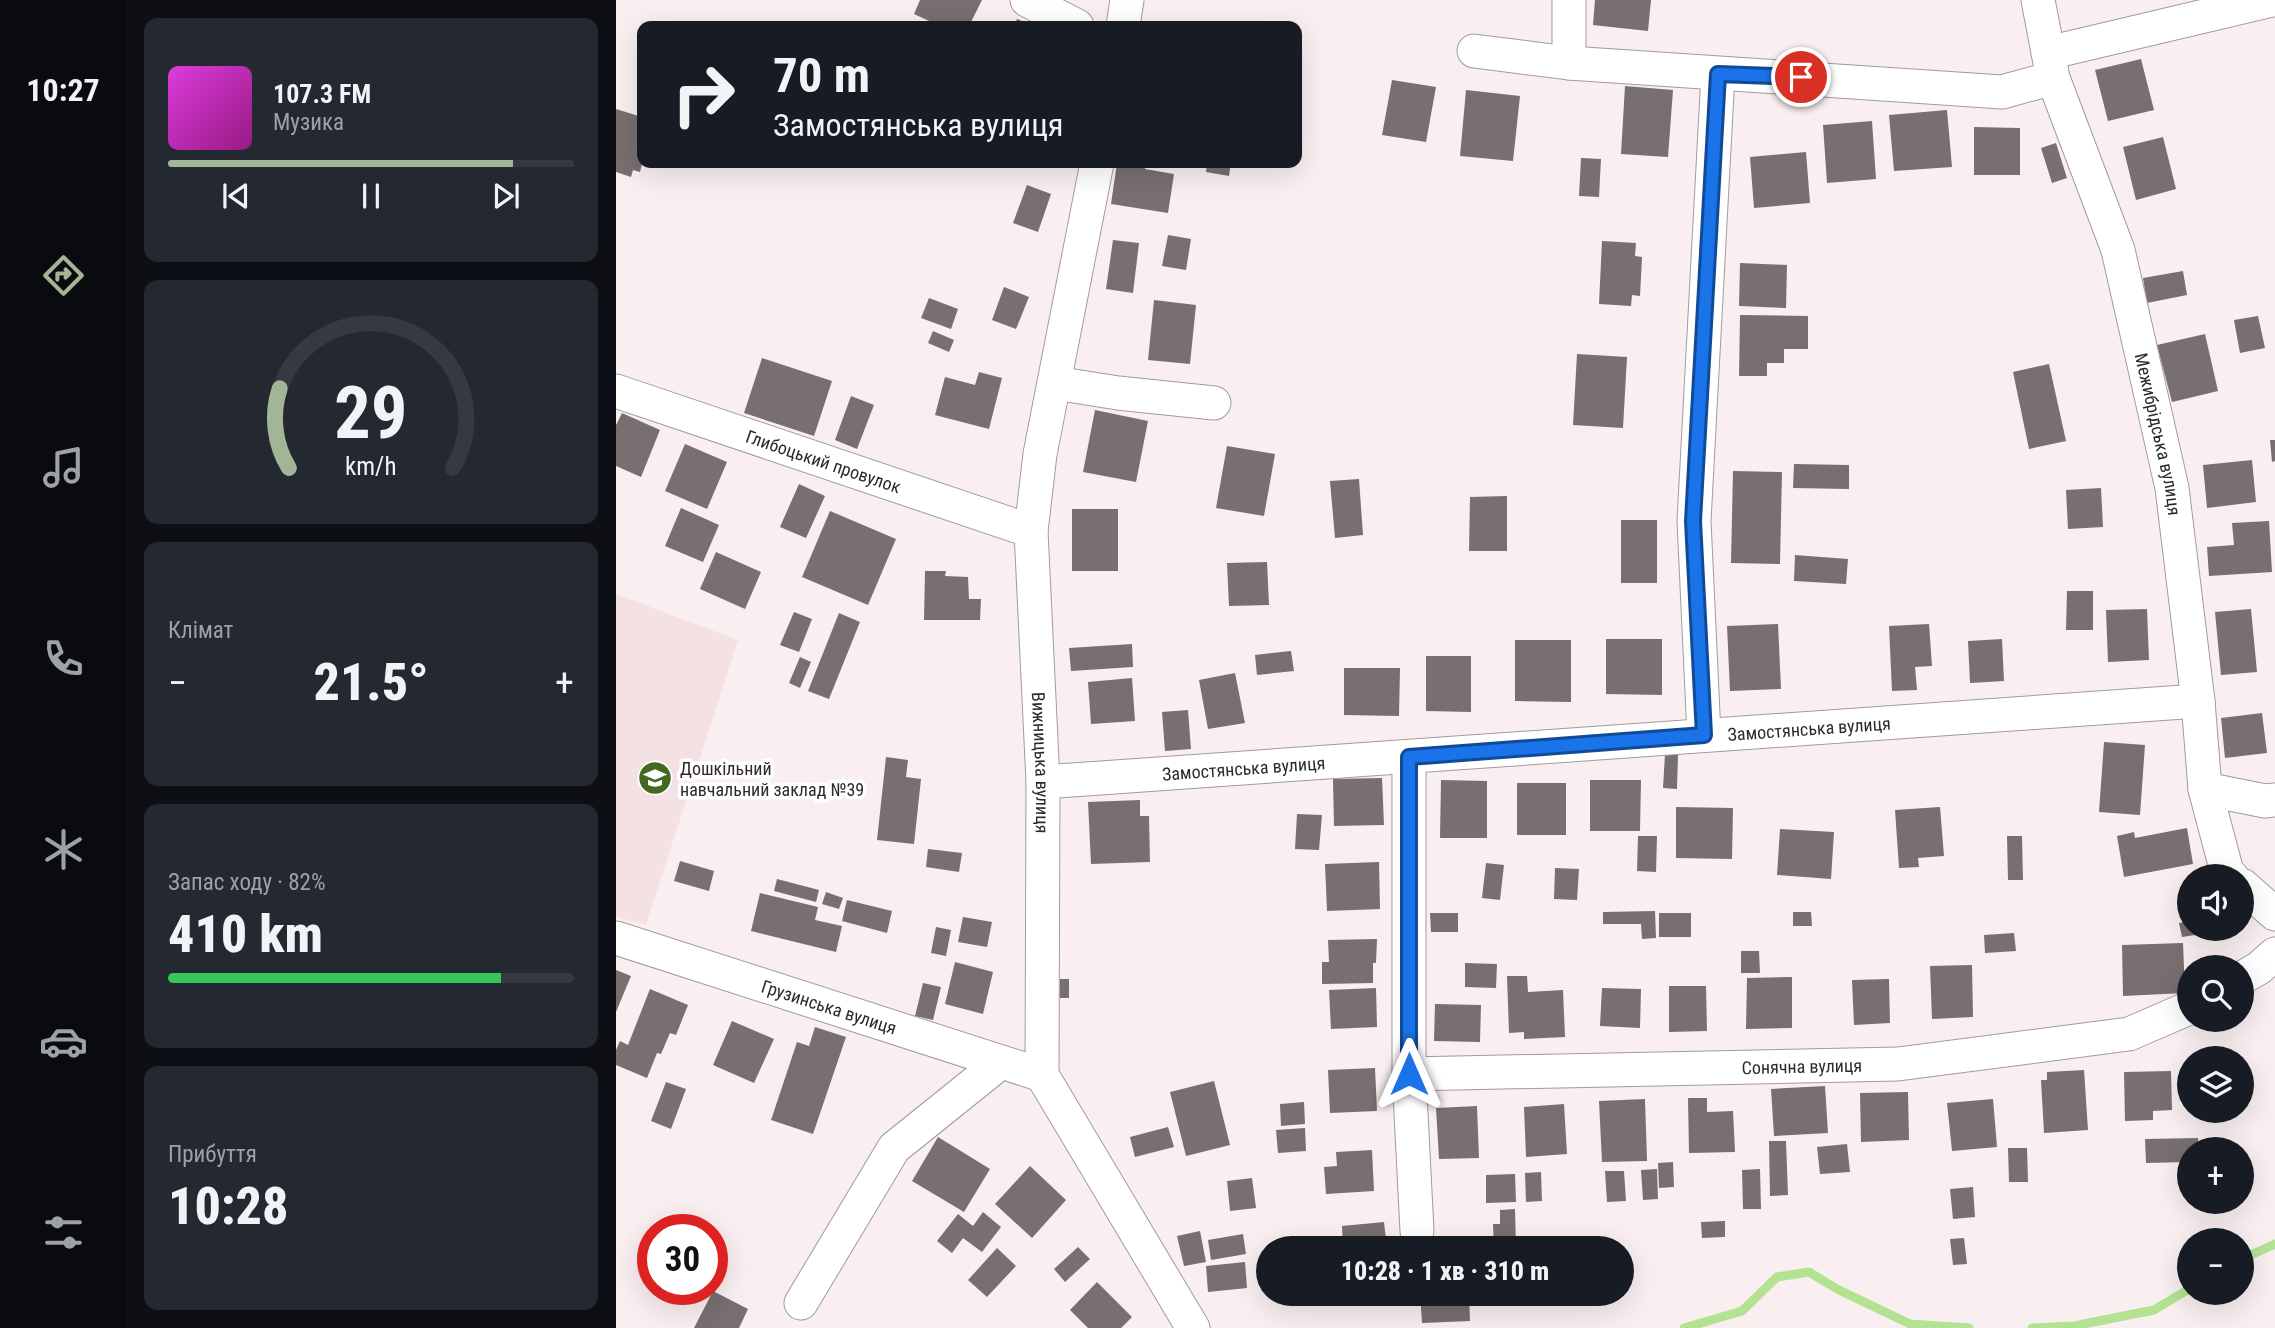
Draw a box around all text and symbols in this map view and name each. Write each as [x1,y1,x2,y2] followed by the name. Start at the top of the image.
[773,47,870,104] text: 70 m
[1771,47,1831,107] pin
[658,49,749,140] icon: right
[1782,58,1820,96] icon: arrive
[26,71,100,109] text: 10:27
[273,79,371,109] text: 107.3 FM
[773,106,1064,144] text: Замостянська вулиця
[273,109,344,136] text: Музика
[217,177,255,215] icon: previous
[352,177,390,215] icon: pause
[487,177,525,215] icon: next
[39,251,88,300] icon: directions
[2131,351,2186,516] street label: Межибрідська вулиця
[334,370,408,456] text: 29
[743,425,904,497] street label: Глибоцький провулок
[39,443,88,492] icon: music
[345,452,397,481] text: km/h
[168,617,233,644] text: Клімат
[39,634,88,683] icon: phone
[313,652,429,713] text: 21.5°
[168,661,187,705] text: −
[555,661,574,705] text: +
[1028,692,1054,833] street label: Вижницька вулиця
[1727,712,1891,744] street label: Замостянська вулиця
[1161,752,1326,784] street label: Замостянська вулиця
[680,758,864,800] place label: Дошкільний навчальний заклад №39
[636,759,674,797] school or university icon: Дошкільний навчальний заклад №39
[39,825,88,874] icon: climate
[2177,864,2254,1305] map controls
[2177,864,2254,941] button: sound
[168,869,326,896] text: Запас ходу · 82%
[168,904,323,965] text: 410 km
[2177,955,2254,1032] button: search
[759,975,899,1038] street label: Грузинська вулиця
[39,1017,88,1066] icon: car
[1372,1037,1446,1111] position arrow
[2177,1046,2254,1123] button: layers
[1742,1054,1862,1078] street label: Сонячна вулиця
[2177,1137,2254,1214] button: +
[168,1141,257,1168] text: Прибуття
[168,1176,288,1237] text: 10:28
[39,1208,88,1257] icon: filters
[637,1214,728,1305] speed limit sign: 30
[2177,1228,2254,1305] button: −
[1341,1256,1549,1286] text: 10:28 · 1 хв · 310 m

